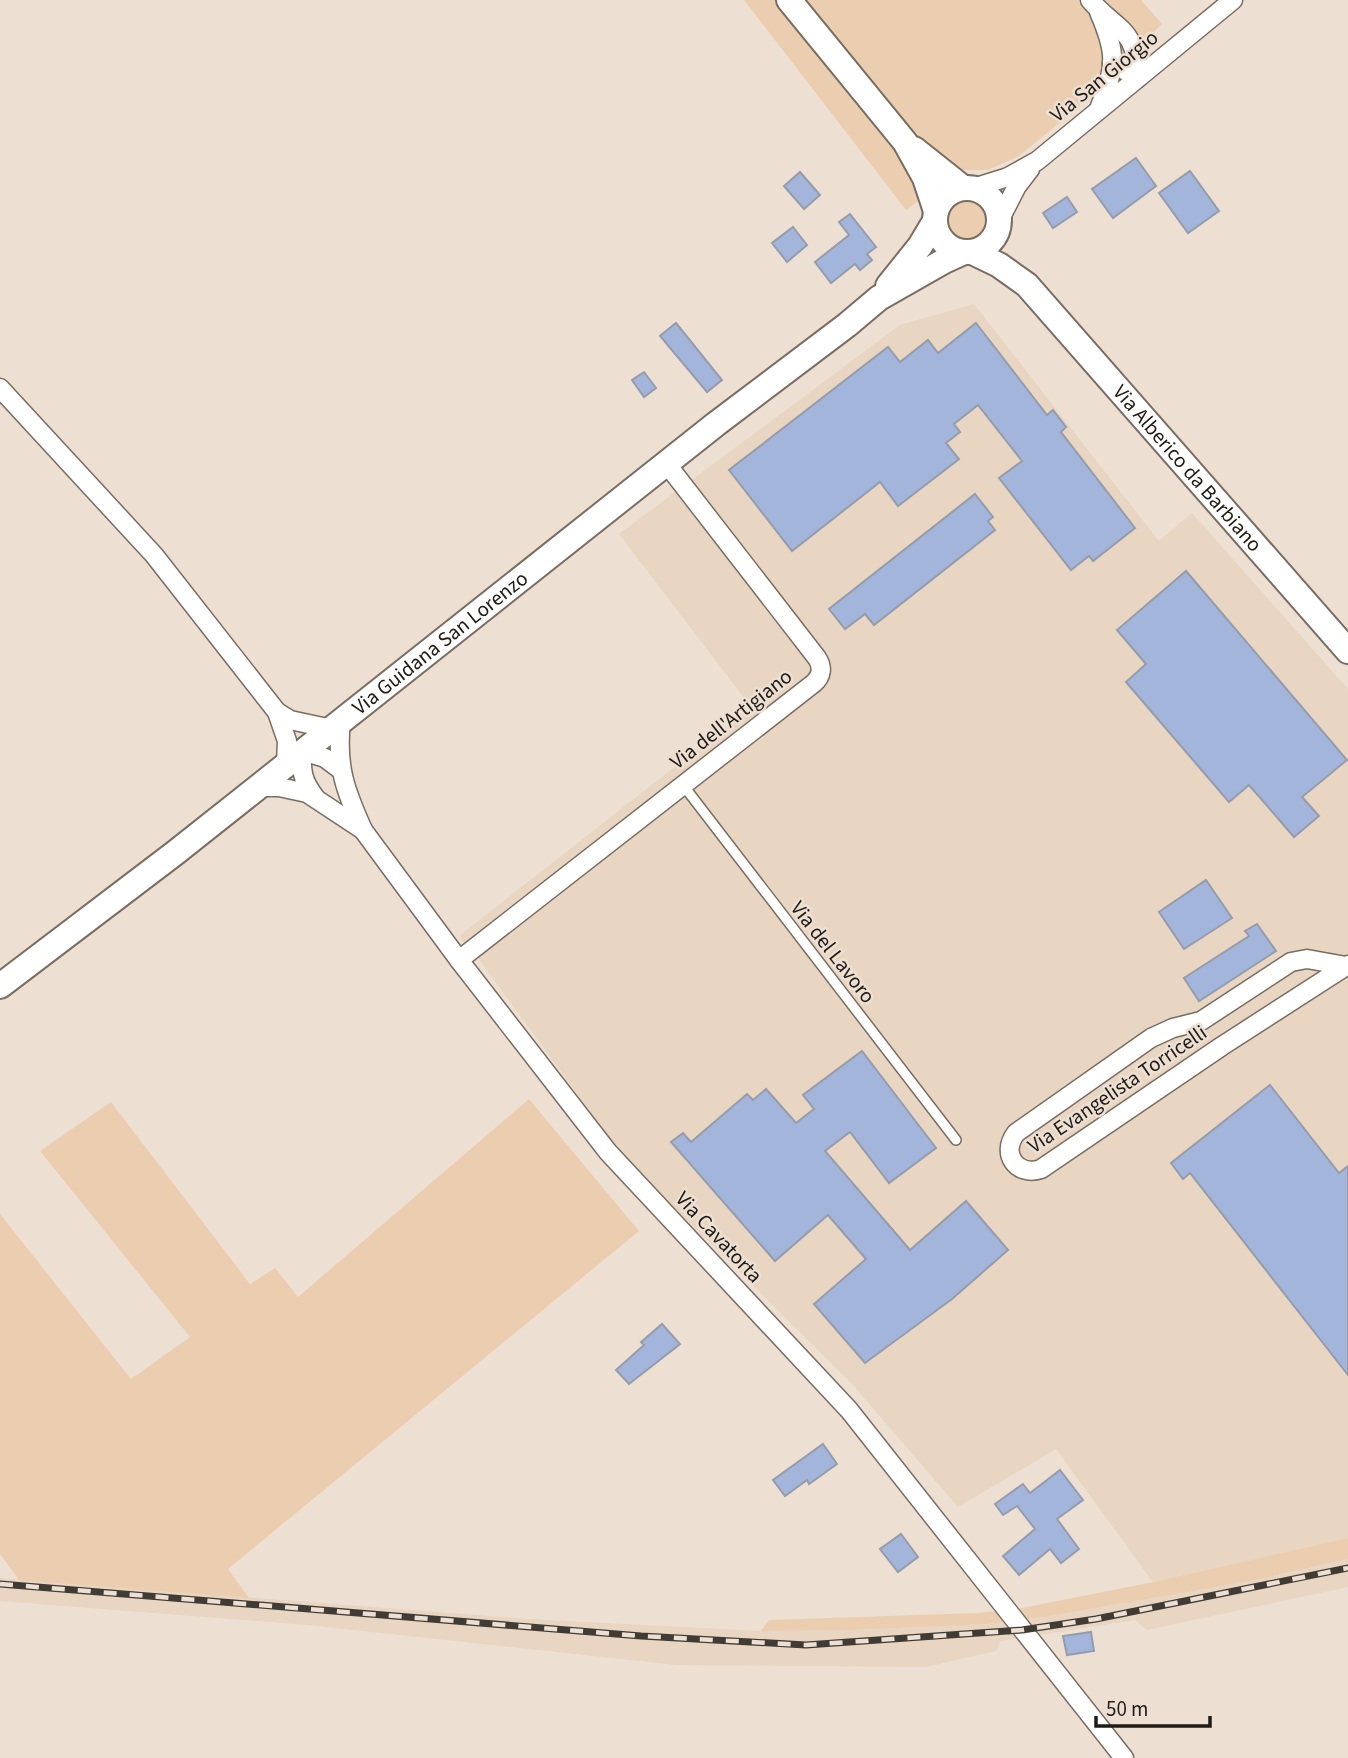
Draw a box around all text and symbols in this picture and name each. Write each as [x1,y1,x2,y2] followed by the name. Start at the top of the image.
[1043,23,1165,129] street label: Via San Giorgio
[1106,378,1269,558] street label: Via Alberico da Barbiano
[346,564,534,722] street label: Via Guidana San Lorenzo
[664,662,798,776] street label: Via dell'Artigiano
[783,894,883,1010] street label: Via del Lavoro
[1021,1018,1213,1160] street label: Via Evangelista Torricelli
[669,1184,769,1290] street label: Via Cavatorta
[1096,1684,1210,1728] scale bar
[1106,1694,1148,1724] text: 50 m

